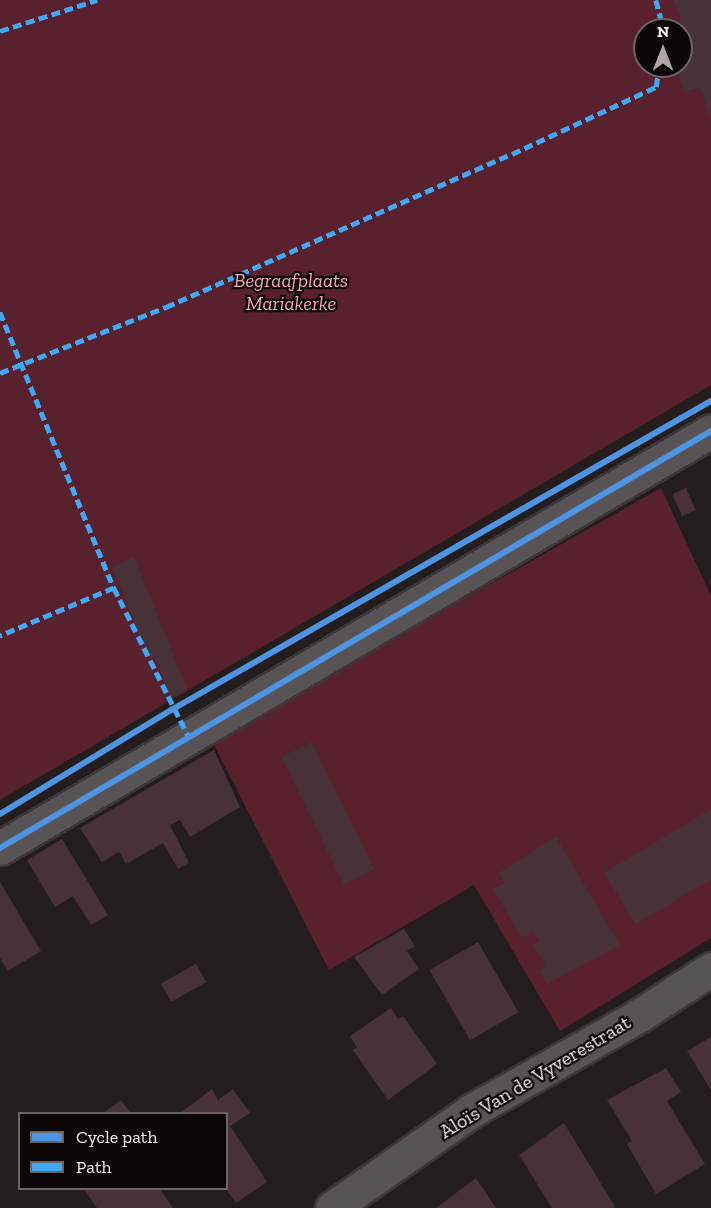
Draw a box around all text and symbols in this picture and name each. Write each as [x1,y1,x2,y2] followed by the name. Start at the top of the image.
[633,18,693,78] north arrow
[657,22,669,41] text: N
[234,269,348,316] park label: Begraafplaats Mariakerke
[434,1010,636,1144] street label: Aloïs Van de Vyverestraat
[18,1112,228,1190] legend
[76,1126,158,1148] text: Cycle path
[76,1156,112,1178] text: Path

